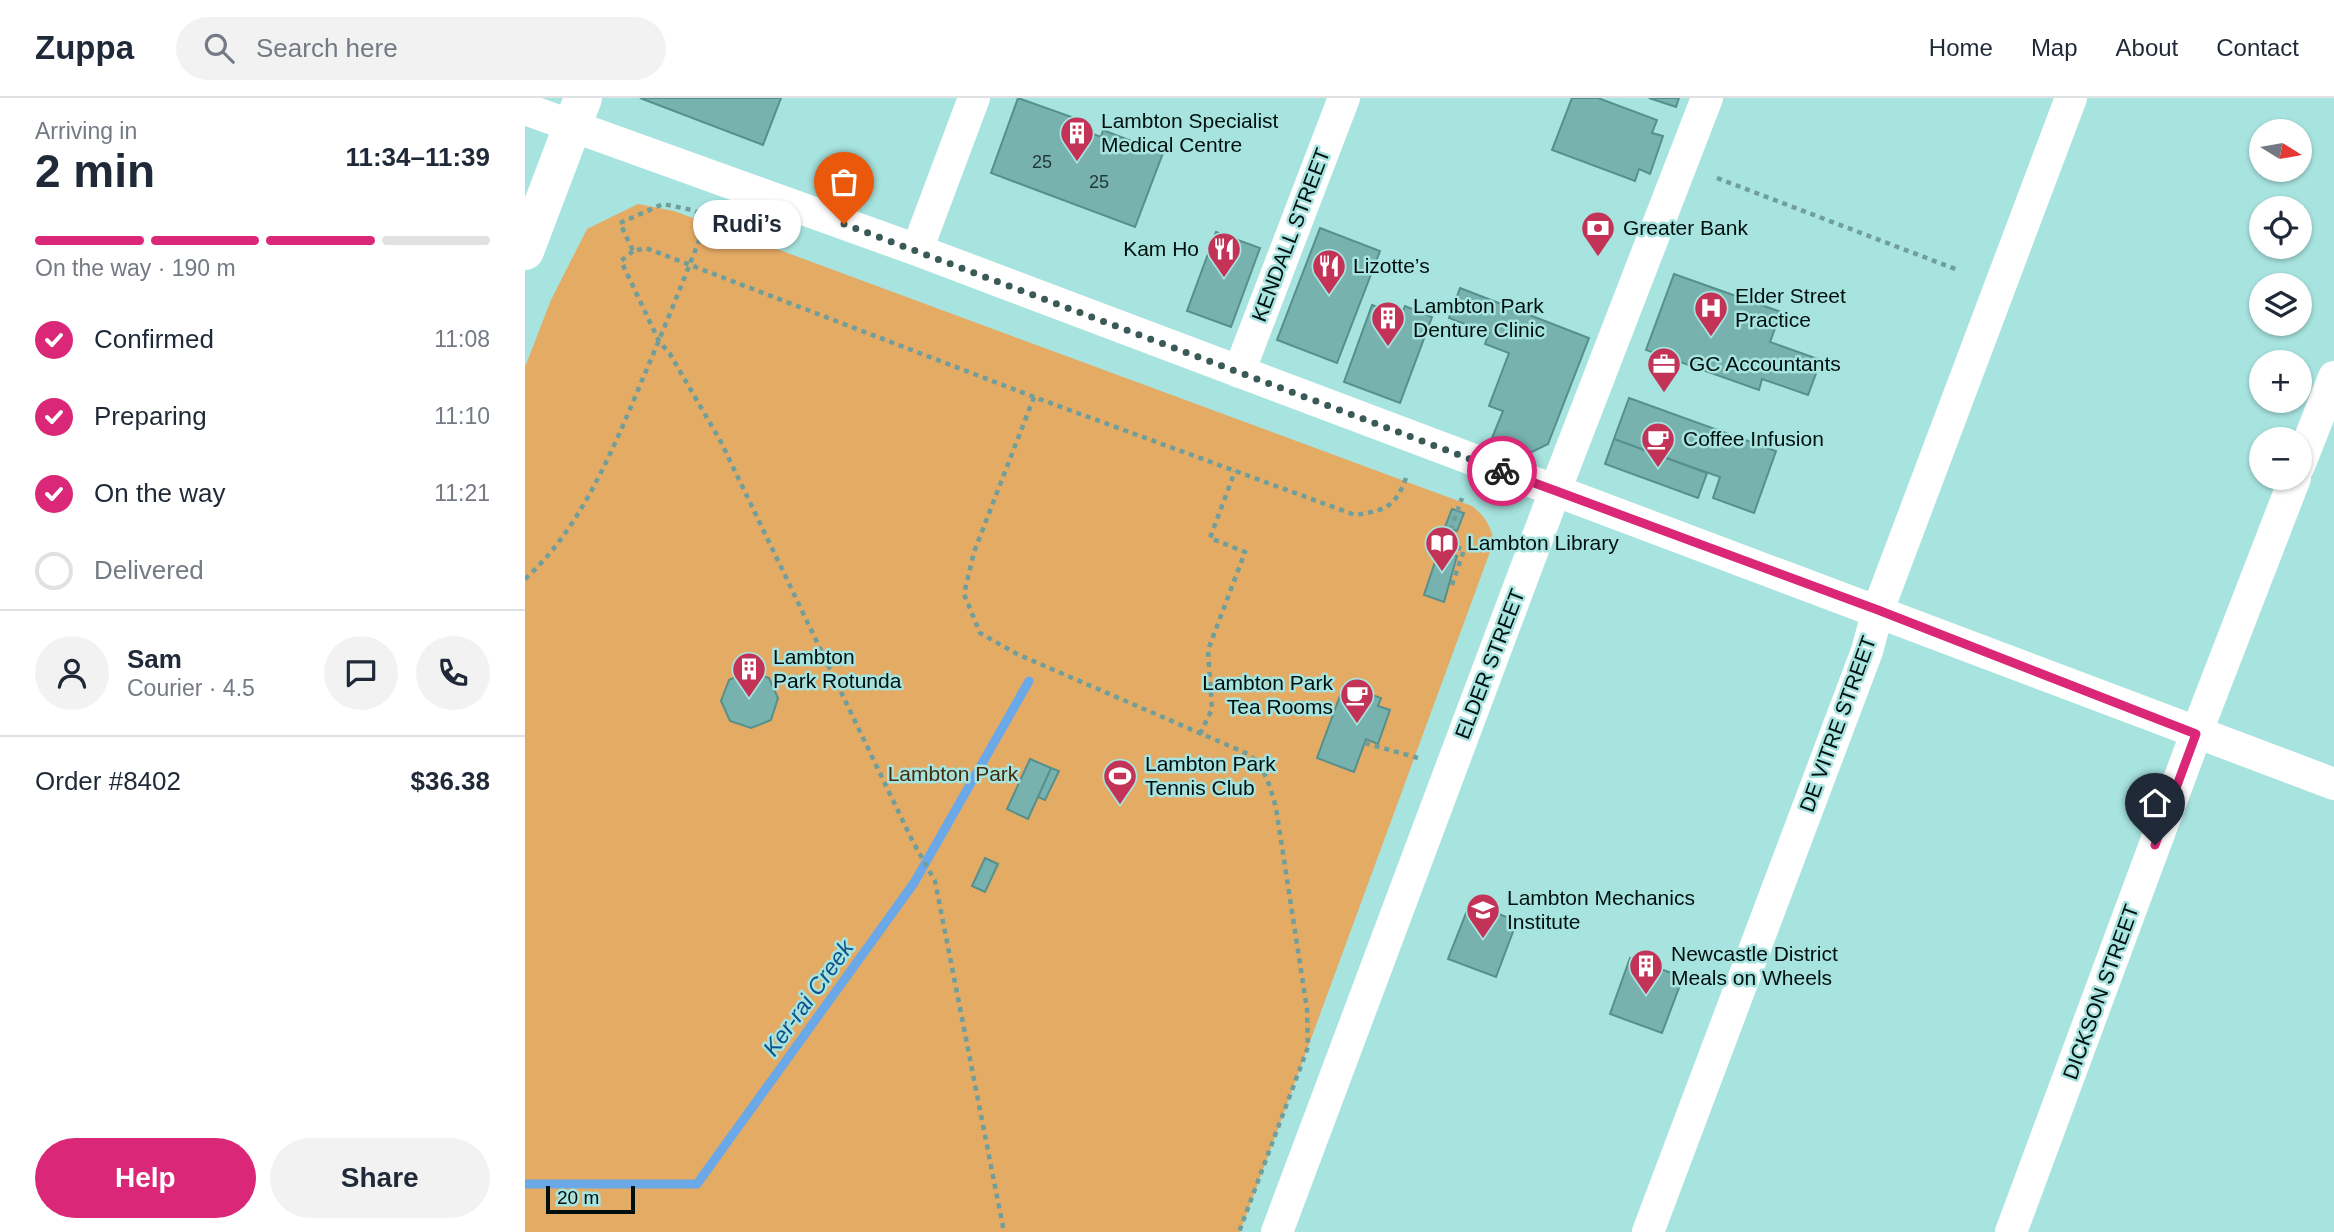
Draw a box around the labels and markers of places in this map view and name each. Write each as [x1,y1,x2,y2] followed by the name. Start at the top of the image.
[1101,109,1279,156] place label: Lambton Specialist Medical Centre
[1058,114,1096,163] building icon: Lambton Specialist Medical Centre
[814,152,874,224] pin
[693,200,802,248] callout: Rudi’s
[1579,209,1617,258] bank icon: Greater Bank
[1623,216,1748,239] place label: Greater Bank
[1205,230,1243,279] restaurant icon: Kam Ho
[1123,237,1199,260] place label: Kam Ho
[1310,247,1348,296] restaurant icon: Lizotte’s
[1353,254,1430,277] place label: Lizotte’s
[1735,284,1846,331] place label: Elder Street Practice
[1692,289,1730,338] hospital icon: Elder Street Practice
[1413,294,1545,341] place label: Lambton Park Denture Clinic
[1369,299,1407,348] building icon: Lambton Park Denture Clinic
[1645,345,1683,394] office icon: GC Accountants
[1689,352,1841,375] place label: GC Accountants
[1639,420,1677,469] cafe icon: Coffee Infusion
[1683,427,1824,450] place label: Coffee Infusion
[1423,524,1461,573] library icon: Lambton Library
[1467,531,1619,554] place label: Lambton Library
[773,645,902,692] place label: Lambton Park Rotunda
[730,650,768,699] building icon: Lambton Park Rotunda
[1202,671,1333,718] place label: Lambton Park Tea Rooms
[1338,676,1376,725] cafe icon: Lambton Park Tea Rooms
[1145,752,1276,799] place label: Lambton Park Tennis Club
[1101,757,1139,806] sports icon: Lambton Park Tennis Club
[2125,773,2185,845] pin
[1507,886,1695,933] place label: Lambton Mechanics Institute
[1464,891,1502,940] school or university icon: Lambton Mechanics Institute
[1671,942,1838,989] place label: Newcastle District Meals on Wheels
[1627,947,1665,996] building icon: Newcastle District Meals on Wheels

